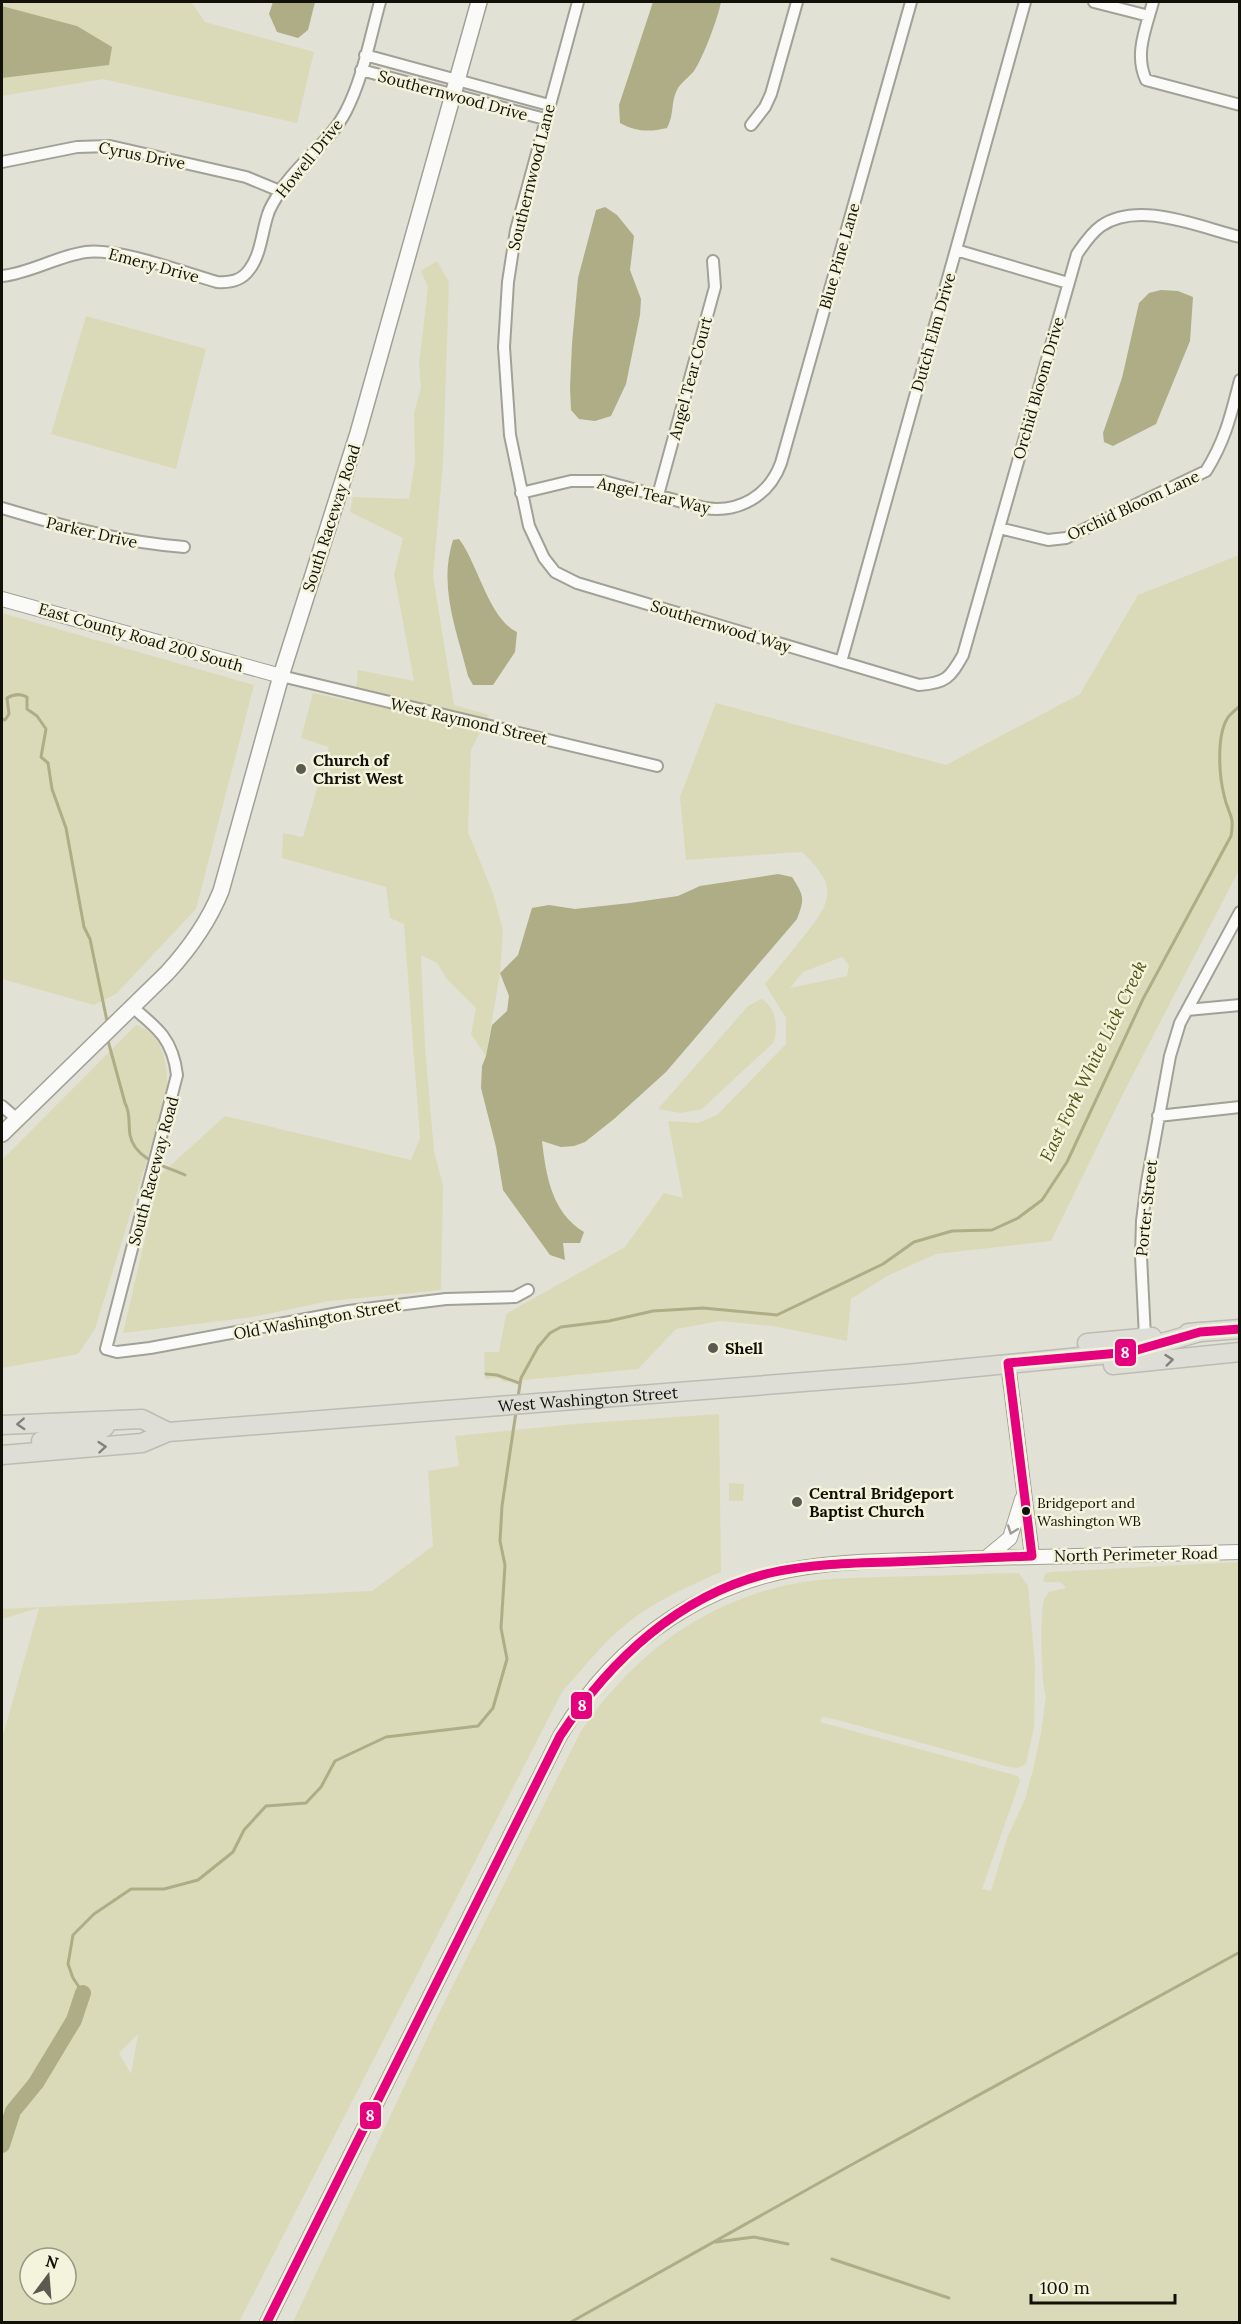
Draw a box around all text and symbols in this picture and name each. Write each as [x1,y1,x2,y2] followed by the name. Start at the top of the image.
[376,65,530,125] street label: Southernwood Drive
[503,101,559,252] street label: Southernwood Lane
[271,114,347,201] street label: Howell Drive
[97,137,187,173] street label: Cyrus Drive
[814,200,864,311] street label: Blue Pine Lane
[107,243,202,287] street label: Emery Drive
[906,270,960,394] street label: Dutch Elm Drive
[664,314,716,443] street label: Angel Tear Court
[1008,314,1068,462] street label: Orchid Bloom Drive
[298,441,364,594] street label: South Raceway Road
[1064,465,1203,544] street label: Orchid Bloom Lane
[595,472,713,518] street label: Angel Tear Way
[44,512,140,552] street label: Parker Drive
[648,595,794,657] street label: Southernwood Way
[36,598,246,676] street label: East County Road 200 South
[388,693,550,749] street label: West Raymond Street
[313,750,404,788] place label: Church of Christ West
[294,762,308,776] marker: Church of Christ West
[1034,957,1152,1165] water label: East Fork White Lick Creek
[123,1094,183,1248] street label: South Raceway Road
[1131,1158,1161,1257] street label: Porter Street
[232,1294,403,1344] street label: Old Washington Street
[725,1338,763,1358] place label: Shell
[1114,1338,1137,1367] line badge: 8
[706,1341,720,1355] marker: Shell
[1120,1342,1130,1362] text: 8
[1165,1354,1174,1367] one-way arrow
[497,1382,679,1416] street label: West Washington Street
[17,1417,26,1430] one-way arrow
[97,1441,106,1454] one-way arrow
[809,1483,954,1521] place label: Central Bridgeport Baptist Church
[1037,1494,1141,1530] place label: Bridgeport and Washington WB
[790,1495,804,1509] marker: Central Bridgeport Baptist Church
[1020,1505,1032,1517] marker: Bridgeport and Washington WB
[1007,1524,1020,1534] one-way arrow
[1054,1543,1219,1565] street label: North Perimeter Road
[570,1691,593,1720] line badge: 8
[577,1695,587,1715] text: 8
[359,2101,382,2130] line badge: 8
[365,2105,375,2125] text: 8
[18,2246,78,2306] north arrow
[43,2250,61,2273] text: N
[1031,2267,1175,2305] scale bar
[1040,2276,1090,2299] text: 100 m

